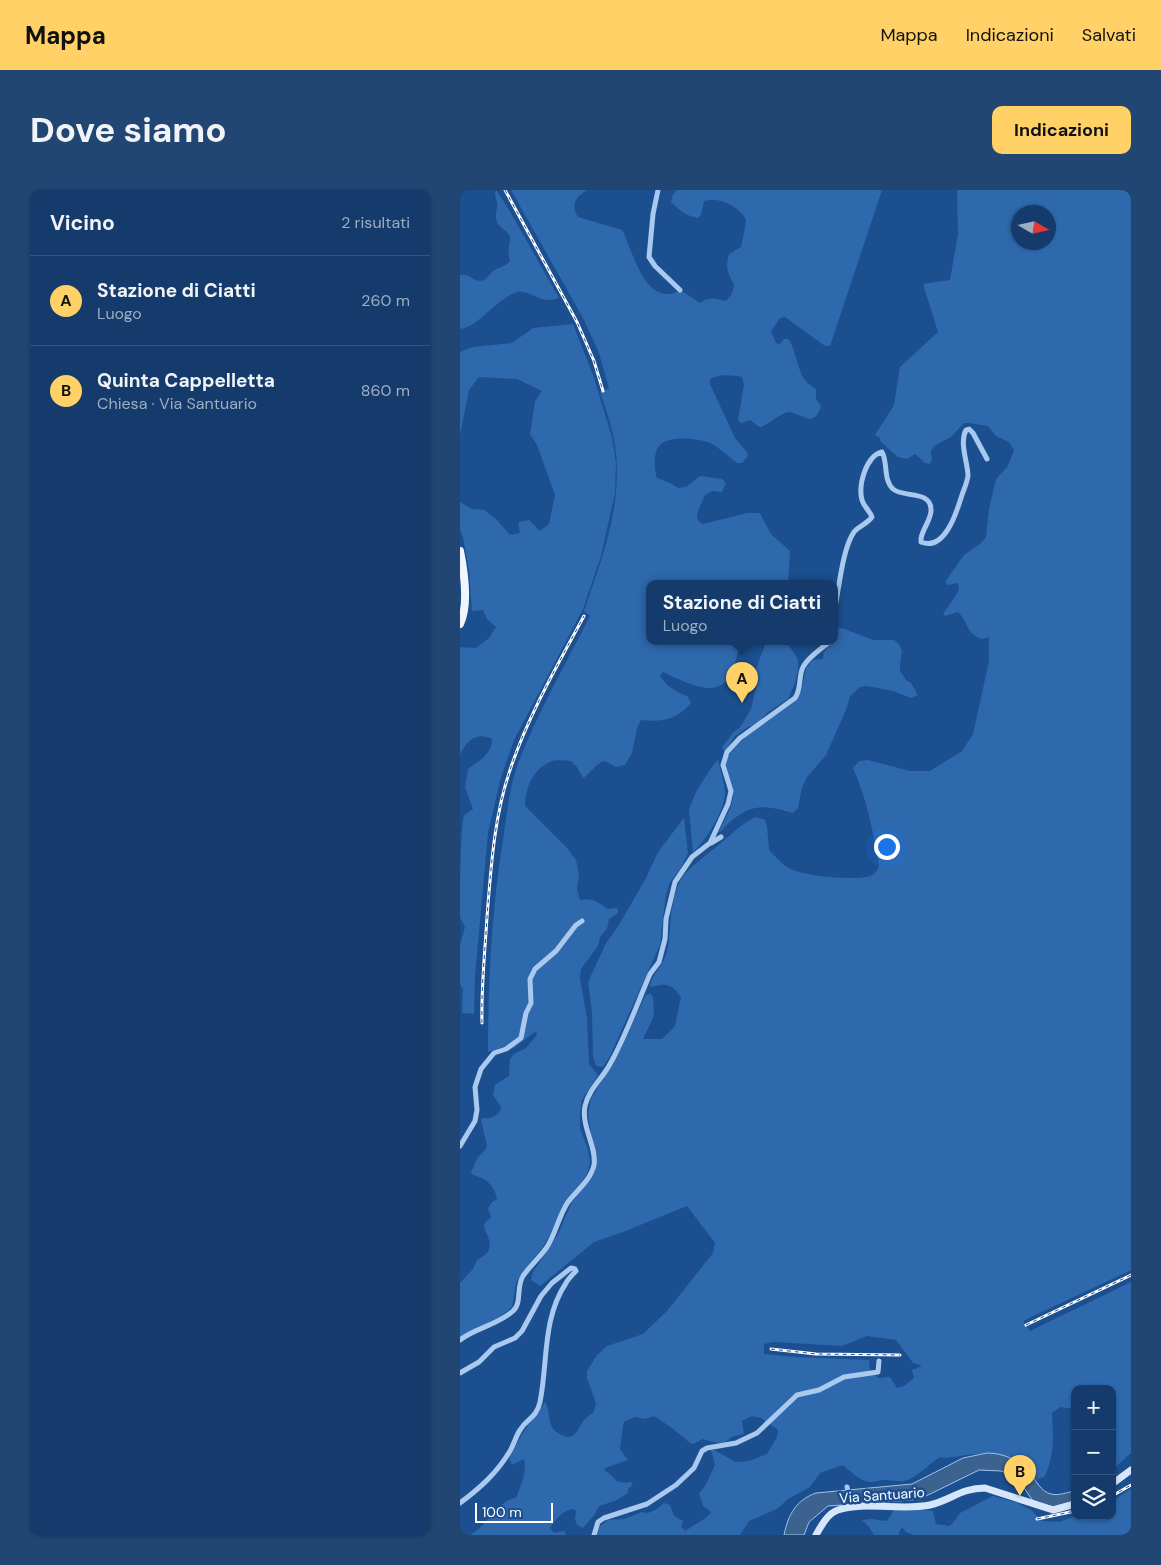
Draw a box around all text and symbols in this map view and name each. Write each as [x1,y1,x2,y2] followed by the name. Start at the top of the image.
[25,20,106,51] text: Mappa
[880,23,938,47] text: Mappa
[966,23,1054,47] text: Indicazioni
[1082,23,1136,47] text: Salvati
[992,106,1131,154] button: Indicazioni
[30,107,227,153] text: Dove siamo
[1011,205,1056,250] north arrow
[50,209,115,237] text: Vicino
[341,212,410,233] text: 2 risultati
[97,278,256,303] text: Stazione di Ciatti
[60,290,72,311] text: A
[361,290,410,311] text: 260 m
[97,303,142,324] text: Luogo
[97,368,275,393] text: Quinta Cappelletta
[61,380,71,401] text: B
[361,380,410,401] text: 860 m
[97,393,257,414] text: Chiesa · Via Santuario
[646,580,838,645] popup
[663,590,821,615] text: Stazione di Ciatti
[663,615,708,636] text: Luogo
[726,662,758,703] pin: A
[874,834,900,860] your location
[1071,1385,1116,1520] map controls
[1071,1385,1116,1430] button: +
[1071,1430,1116,1475] button: −
[1004,1455,1036,1496] pin: B
[1071,1475,1116,1520] button: layers
[839,1483,925,1507] street label: Via Santuario
[475,1500,552,1523] scale bar
[482,1503,522,1521] text: 100 m

